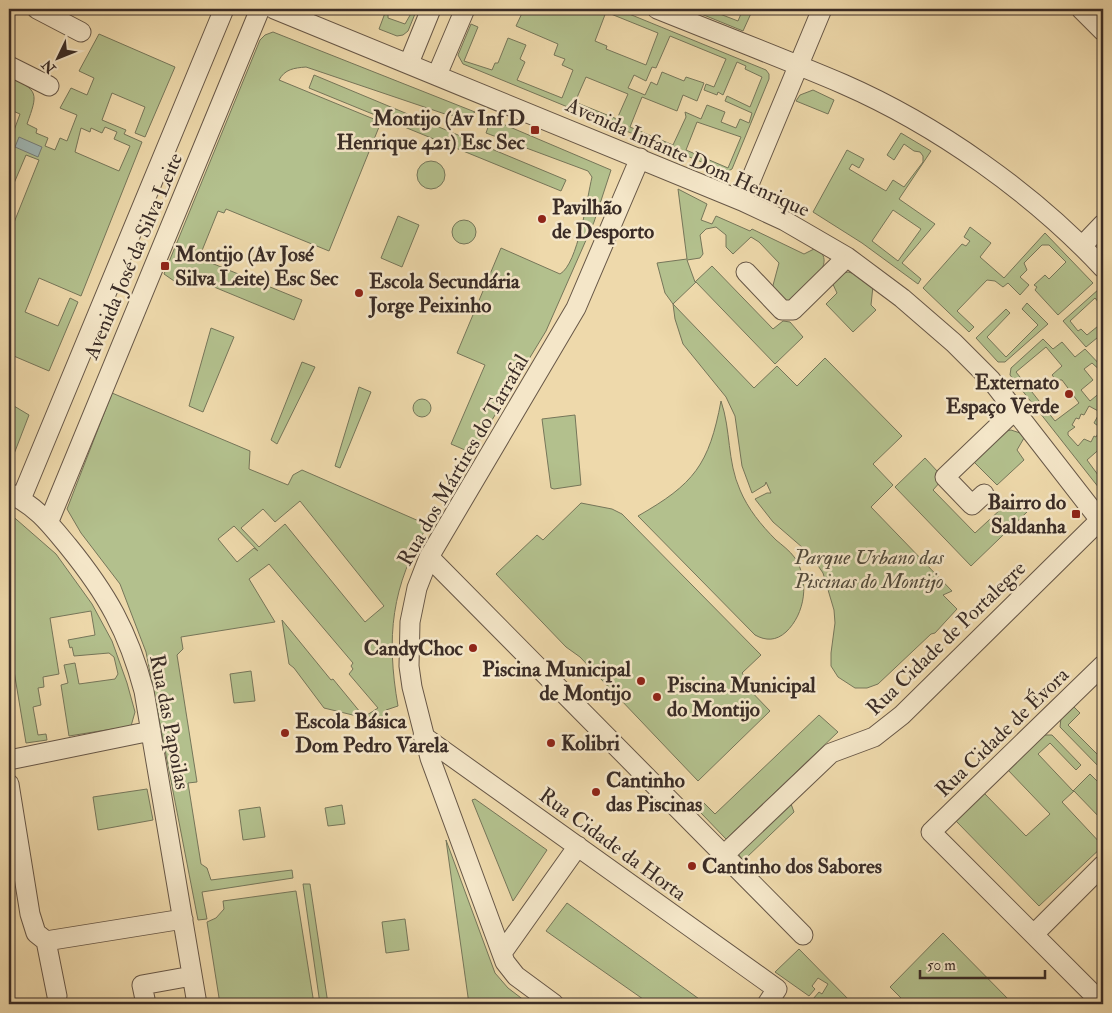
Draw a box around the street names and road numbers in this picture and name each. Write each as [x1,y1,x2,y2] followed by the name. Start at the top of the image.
[561,91,814,224] street label: Avenida Infante Dom Henrique
[77,149,189,364] street label: Avenida José da Silva Leite
[392,349,535,571] street label: Rua dos Mártires do Tarrafal
[861,555,1032,722] street label: Rua Cidade de Portalegre
[143,652,196,792] street label: Rua das Papoilas
[930,661,1075,803] street label: Rua Cidade de Évora
[534,782,692,907] street label: Rua Cidade da Horta

